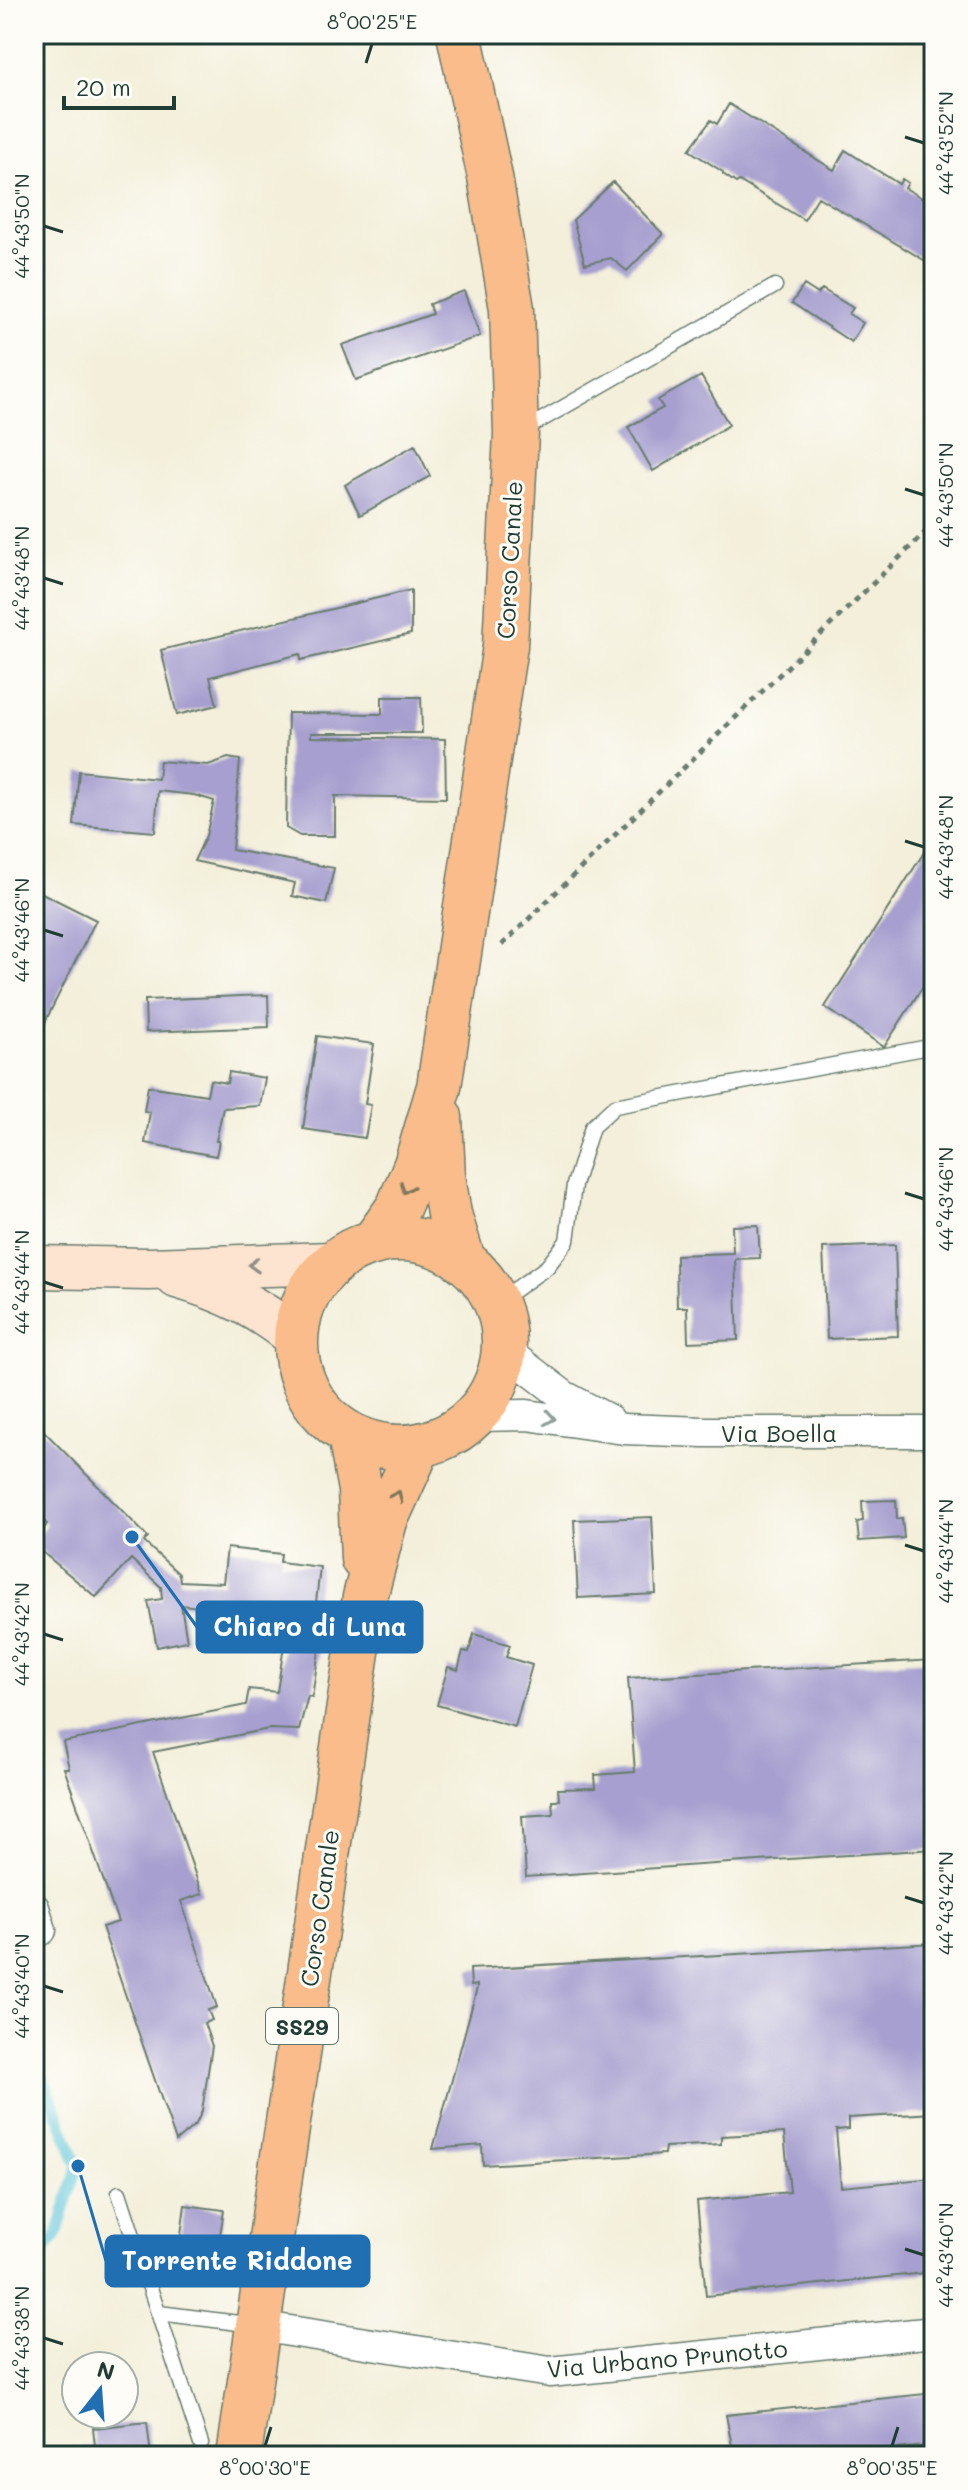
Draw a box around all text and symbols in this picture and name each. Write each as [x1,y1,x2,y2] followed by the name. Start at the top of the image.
[327,8,417,34] text: 8°00'25"E
[64,60,174,110] scale bar
[76,71,131,102] text: 20 m
[932,91,958,195] text: 44°43'52"N
[8,174,34,278] text: 44°43'50"N
[932,443,958,547] text: 44°43'50"N
[489,480,529,640] street label: Corso Canale
[8,526,34,630] text: 44°43'48"N
[932,795,958,899] text: 44°43'48"N
[8,878,34,982] text: 44°43'46"N
[932,1147,958,1251] text: 44°43'46"N
[399,1180,416,1194] one-way arrow
[8,1230,34,1334] text: 44°43'44"N
[247,1257,260,1274] one-way arrow
[543,1409,557,1426] one-way arrow
[721,1417,837,1448] street label: Via Boella
[387,1490,403,1505] one-way arrow
[932,1499,958,1603] text: 44°43'44"N
[8,1582,34,1686] text: 44°43'42"N
[197,1602,422,1652] callout: Chiaro di Luna
[213,1609,407,1643] text: Chiaro di Luna
[293,1828,345,1988] street label: Corso Canale
[932,1851,958,1955] text: 44°43'42"N
[8,1934,34,2038] text: 44°43'40"N
[266,2008,338,2044] road number: SS29
[932,2203,958,2307] text: 44°43'40"N
[106,2236,369,2286] callout: Torrente Riddone
[122,2243,352,2277] text: Torrente Riddone
[8,2286,34,2390] text: 44°43'38"N
[545,2332,789,2384] street label: Via Urbano Prunotto
[60,2350,140,2430] north arrow
[94,2354,118,2387] text: N
[219,2454,311,2480] text: 8°00'30"E
[847,2454,937,2480] text: 8°00'35"E

